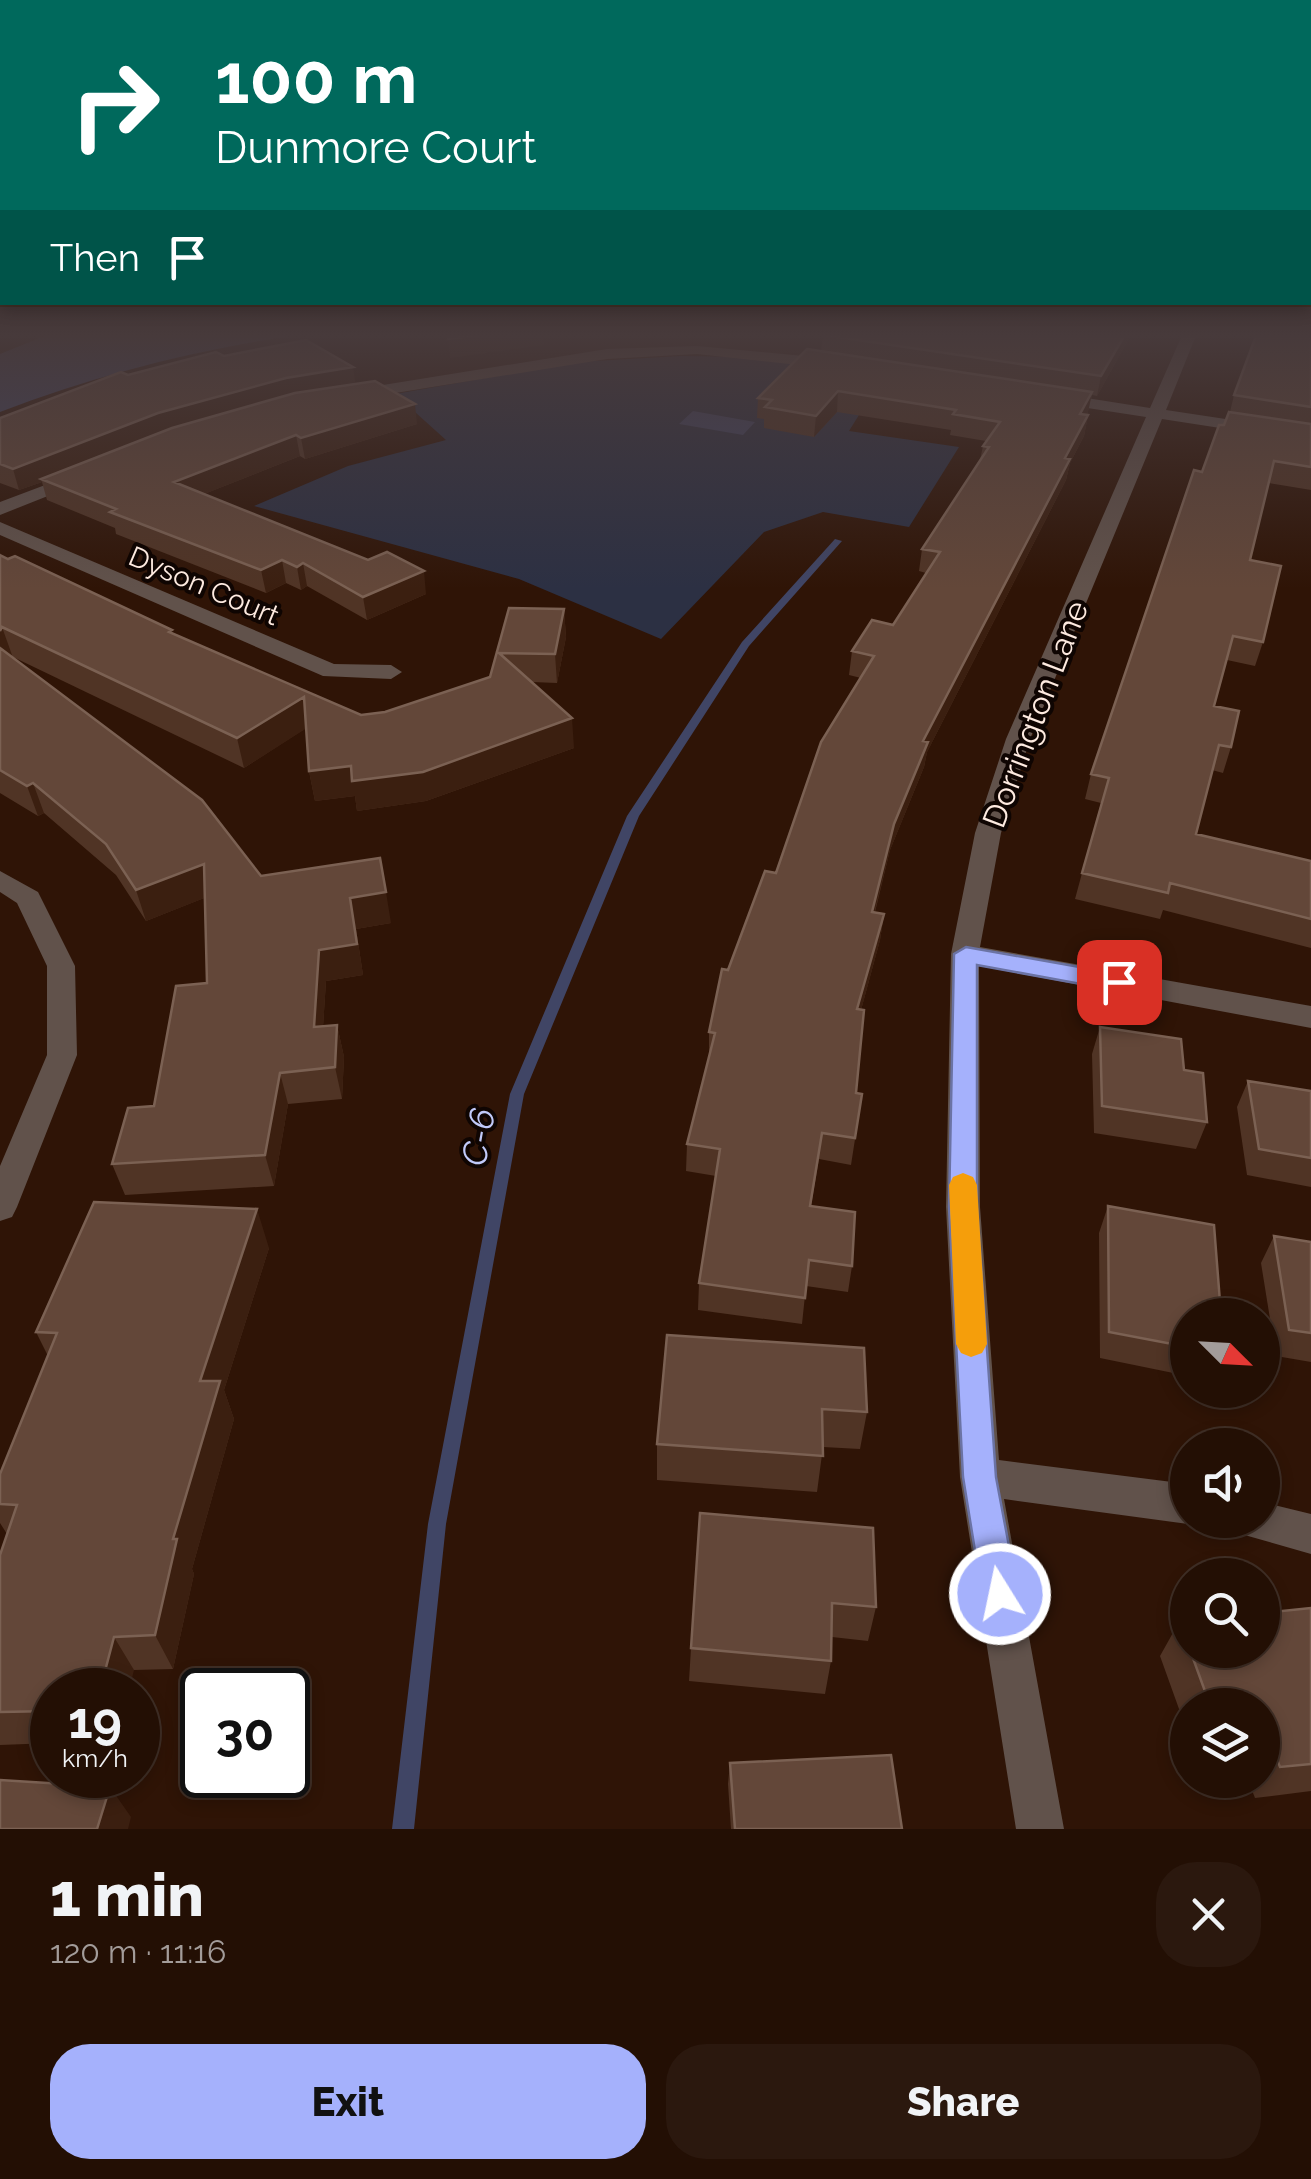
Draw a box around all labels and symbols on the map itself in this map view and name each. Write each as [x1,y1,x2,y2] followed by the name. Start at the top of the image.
[124,540,285,633] street label: Dyson Court
[975,596,1095,832] street label: Dorrington Lane
[1077,940,1162,1025] pin
[453,1105,503,1169] water label: C-6
[1170,1298,1280,1408] north arrow
[948,1542,1052,1646] position arrow
[180,1668,310,1798] speed limit sign: 30

